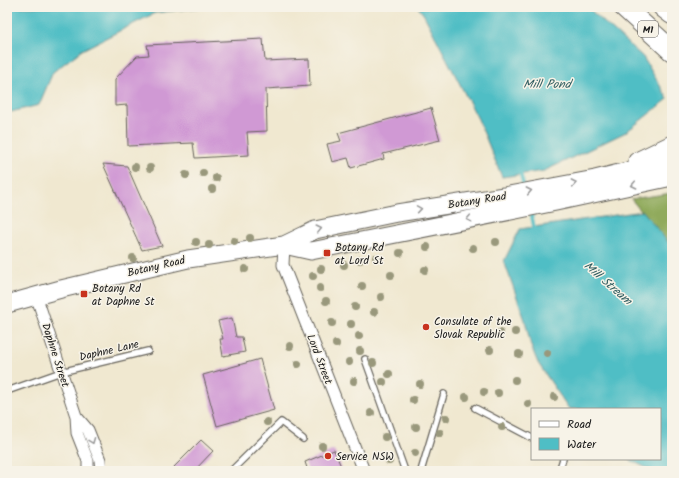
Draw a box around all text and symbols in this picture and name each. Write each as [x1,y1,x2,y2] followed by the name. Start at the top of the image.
[638,21,658,37] road number: M1
[523,75,574,94] water label: Mill Pond
[571,179,577,187] one-way arrow
[631,181,637,189] one-way arrow
[447,187,508,214] street label: Botany Road
[526,188,532,196] one-way arrow
[416,205,422,214] one-way arrow
[466,214,472,222] one-way arrow
[316,226,323,234] one-way arrow
[335,239,384,270] place label: Botany Rd at Lord St
[322,248,332,258] marker: Botany Rd at Lord St
[126,251,187,282] street label: Botany Road
[579,257,637,311] water label: Mill Stream
[92,280,155,311] place label: Botany Rd at Daphne St
[79,289,89,299] marker: Botany Rd at Daphne St
[434,313,512,344] place label: Consulate of the Slovak Republic
[36,321,74,390] street label: Daphne Street
[421,322,431,332] marker: Consulate of the Slovak Republic
[301,332,337,388] street label: Lord Street
[78,335,141,367] street label: Daphne Lane
[531,408,661,460] legend
[567,415,592,434] text: Road
[567,435,597,454] text: Water
[88,438,96,445] one-way arrow
[336,448,394,466] place label: Service NSW
[323,451,333,461] marker: Service NSW

